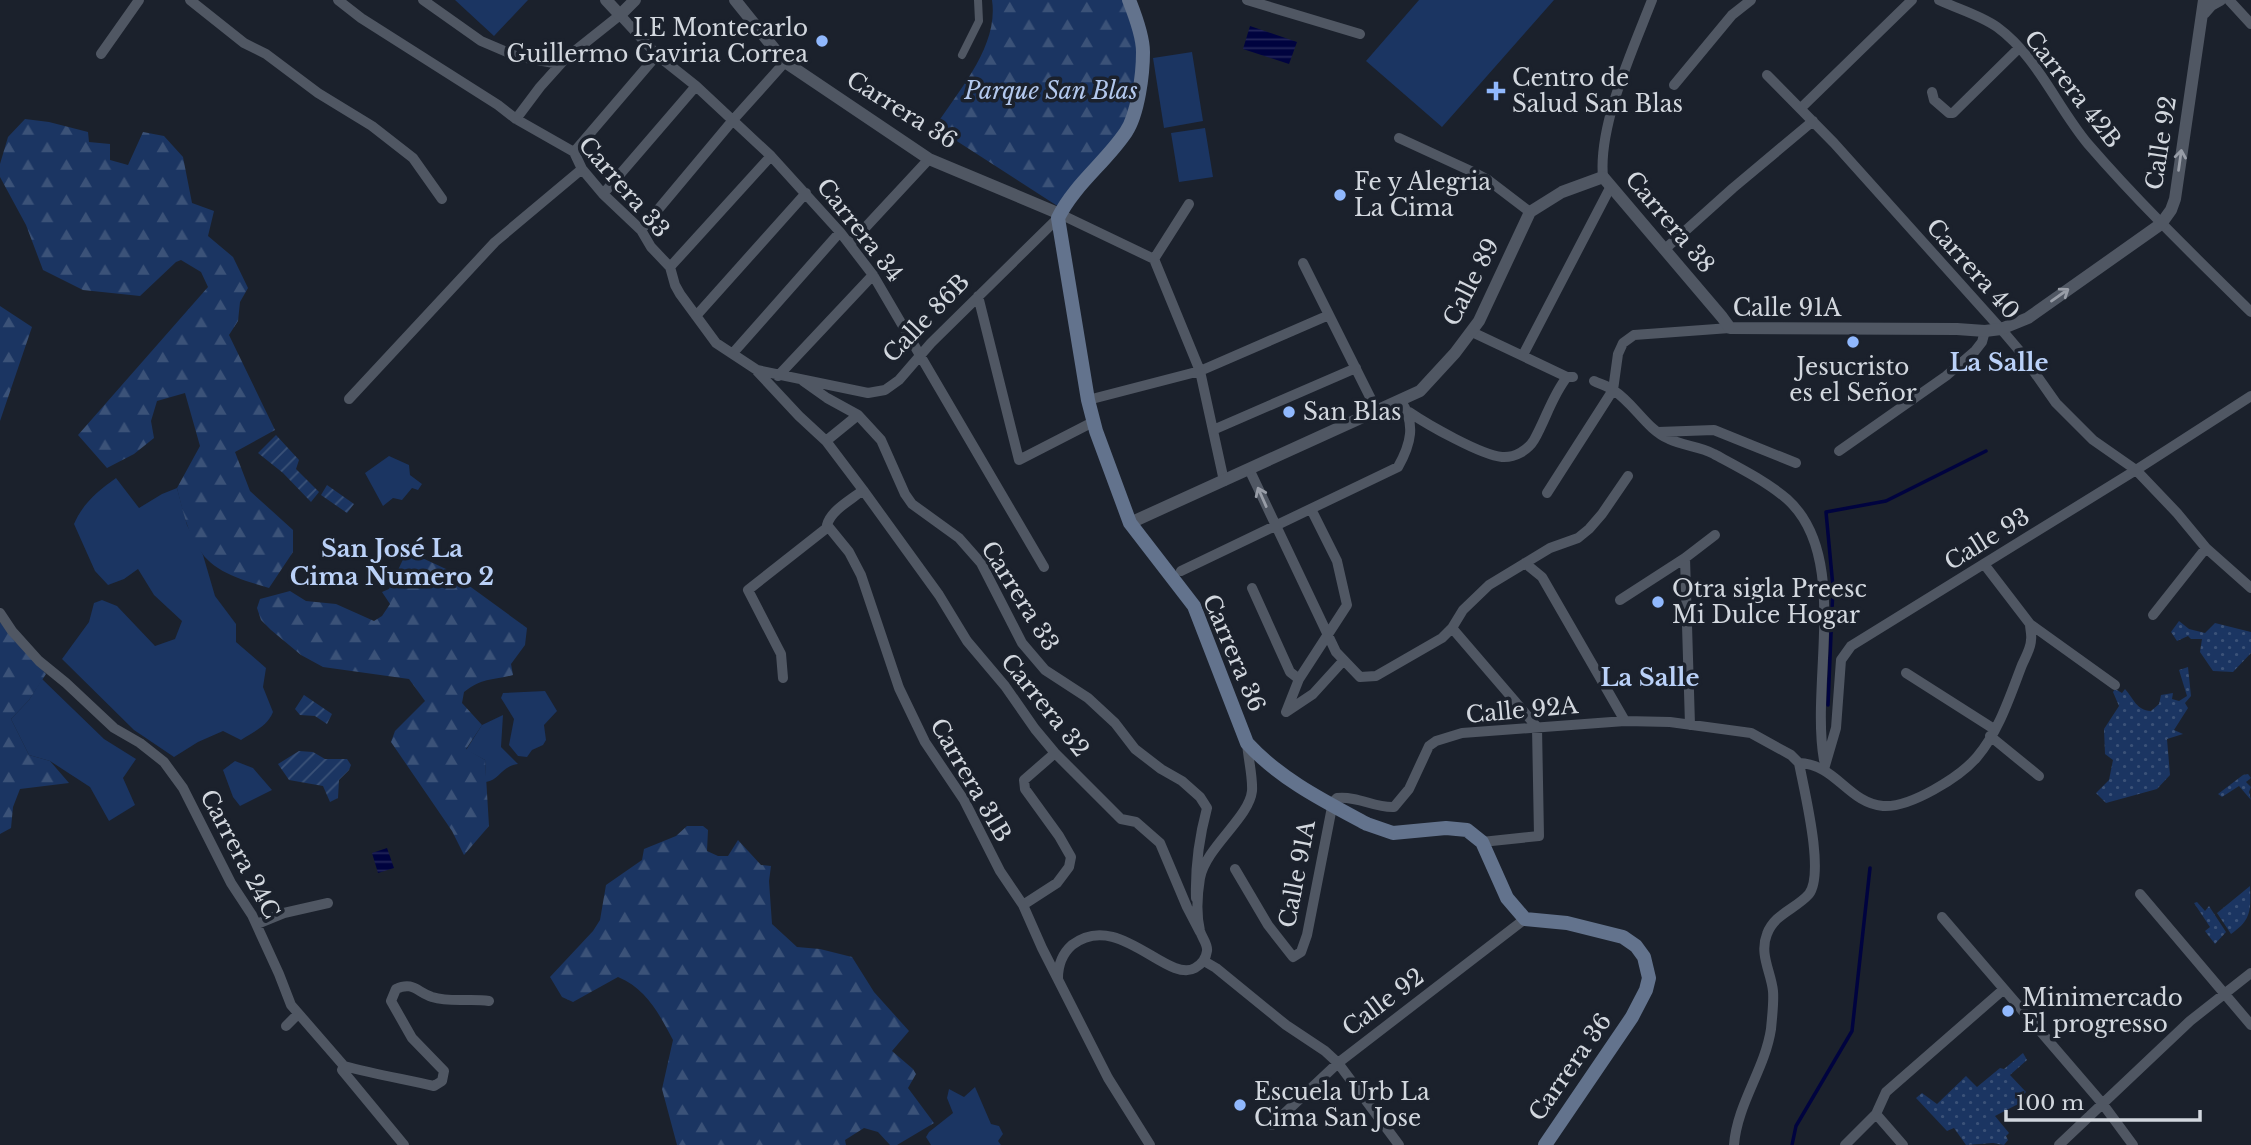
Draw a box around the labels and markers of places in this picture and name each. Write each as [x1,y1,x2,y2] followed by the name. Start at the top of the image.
[506,14,808,68] place label: I.E Montecarlo Guillermo Gaviria Correa
[814,33,830,49] marker: I.E Montecarlo Guillermo Gaviria Correa
[1512,64,1683,118] place label: Centro de Salud San Blas
[1486,81,1506,101] marker: Centro de Salud San Blas
[1354,168,1491,222] place label: Fe y Alegria La Cima
[1332,187,1348,203] marker: Fe y Alegria La Cima
[1845,334,1861,350] marker: Jesucristo es el Señor
[1789,353,1917,407] place label: Jesucristo es el Señor
[1303,398,1401,426] place label: San Blas
[1281,404,1297,420] marker: San Blas
[1672,575,1867,629] place label: Otra sigla Preesc Mi Dulce Hogar
[1650,594,1666,610] marker: Otra sigla Preesc Mi Dulce Hogar
[2022,984,2183,1038] place label: Minimercado El progresso
[2000,1003,2016,1019] marker: Minimercado El progresso
[1254,1078,1430,1132] place label: Escuela Urb La Cima San Jose
[1232,1097,1248,1113] marker: Escuela Urb La Cima San Jose

